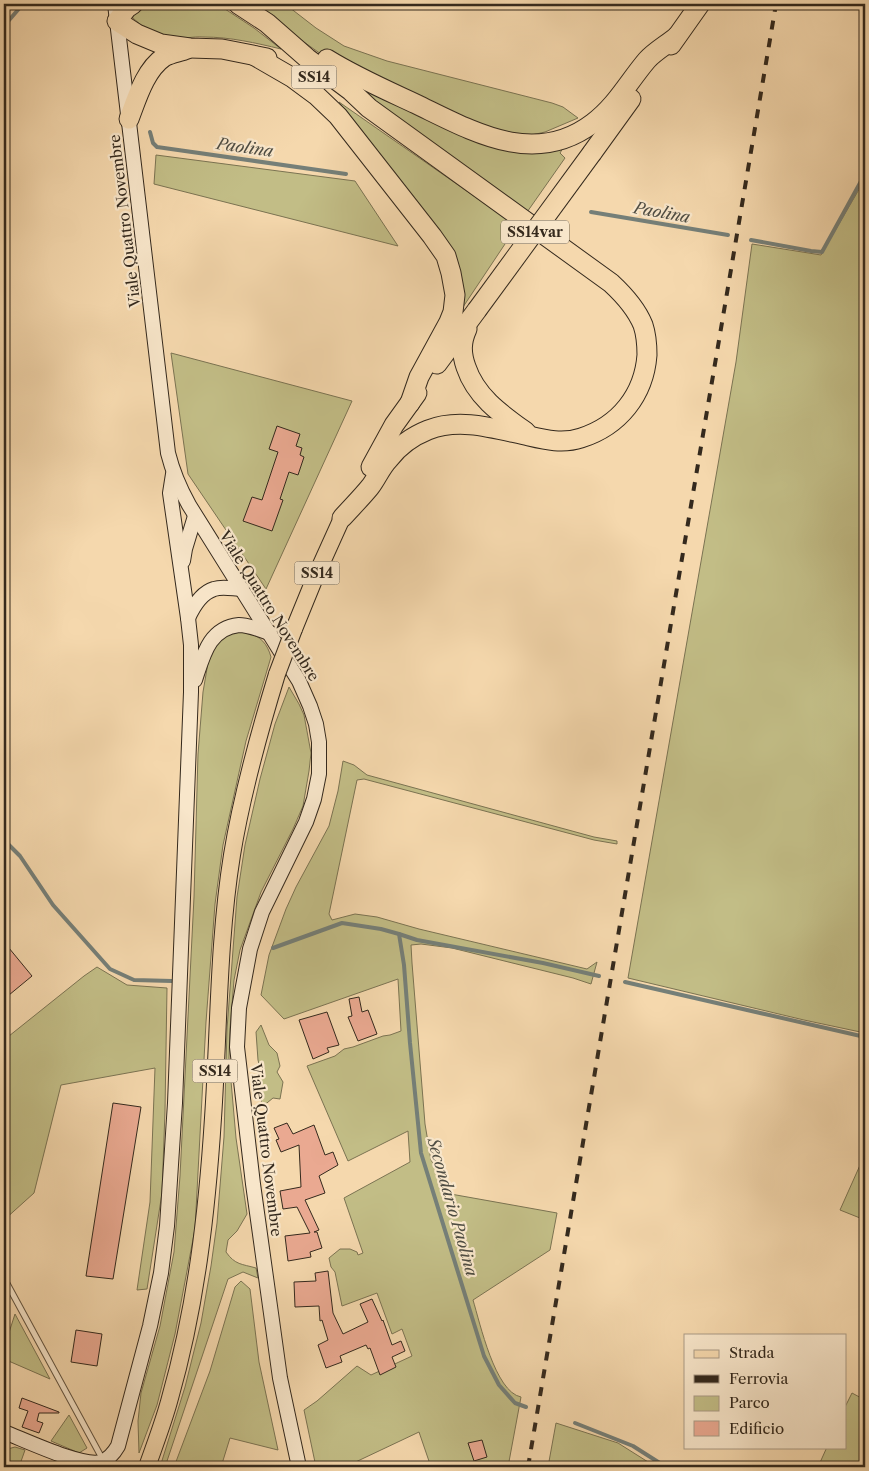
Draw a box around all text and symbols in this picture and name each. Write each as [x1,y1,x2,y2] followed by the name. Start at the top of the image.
[292,66,336,88] road number: SS14
[104,133,145,310] street label: Viale Quattro Novembre
[213,133,275,161] water label: Paolina
[630,197,692,227] water label: Paolina
[501,220,569,243] road number: SS14var
[215,526,324,685] street label: Viale Quattro Novembre
[294,562,340,584] road number: SS14
[192,1060,238,1082] road number: SS14
[246,1061,287,1238] street label: Viale Quattro Novembre
[423,1135,482,1279] water label: Secondario Paolina
[684,1334,846,1448] legend
[729,1343,775,1362] text: Strada
[729,1369,788,1388] text: Ferrovia
[729,1393,770,1412] text: Parco
[729,1419,784,1438] text: Edificio

